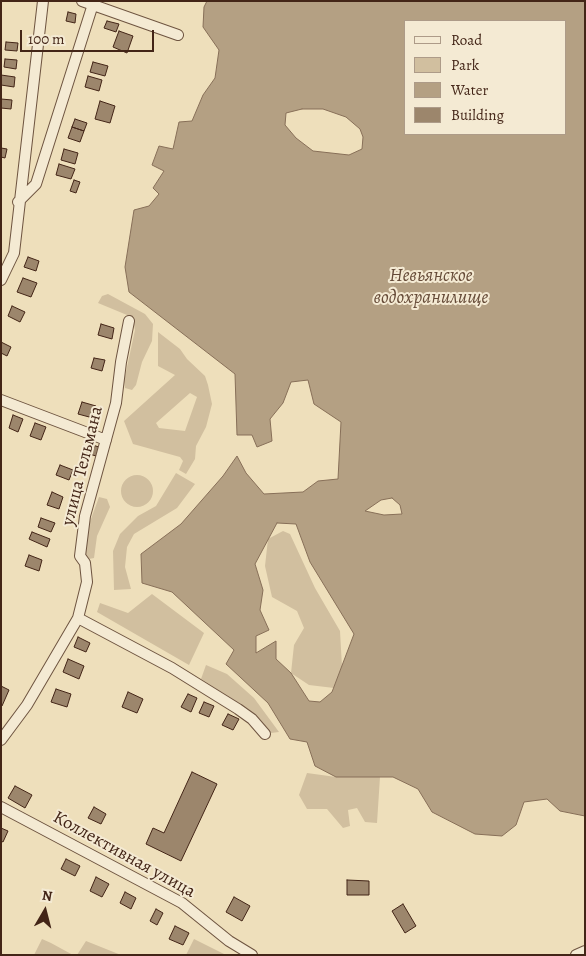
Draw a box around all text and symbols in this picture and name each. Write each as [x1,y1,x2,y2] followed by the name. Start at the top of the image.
[22,20,156,52] scale bar
[404,20,566,135] legend
[28,29,65,49] text: 100 m
[451,30,482,50] text: Road
[451,55,479,75] text: Park
[451,80,488,100] text: Water
[451,105,504,125] text: Building
[374,265,488,309] water label: Невьянское водохранилище
[58,404,108,528] street label: улица Тельмана
[49,807,199,903] street label: Коллективная улица
[20,886,70,936] north arrow
[41,886,54,906] text: N

